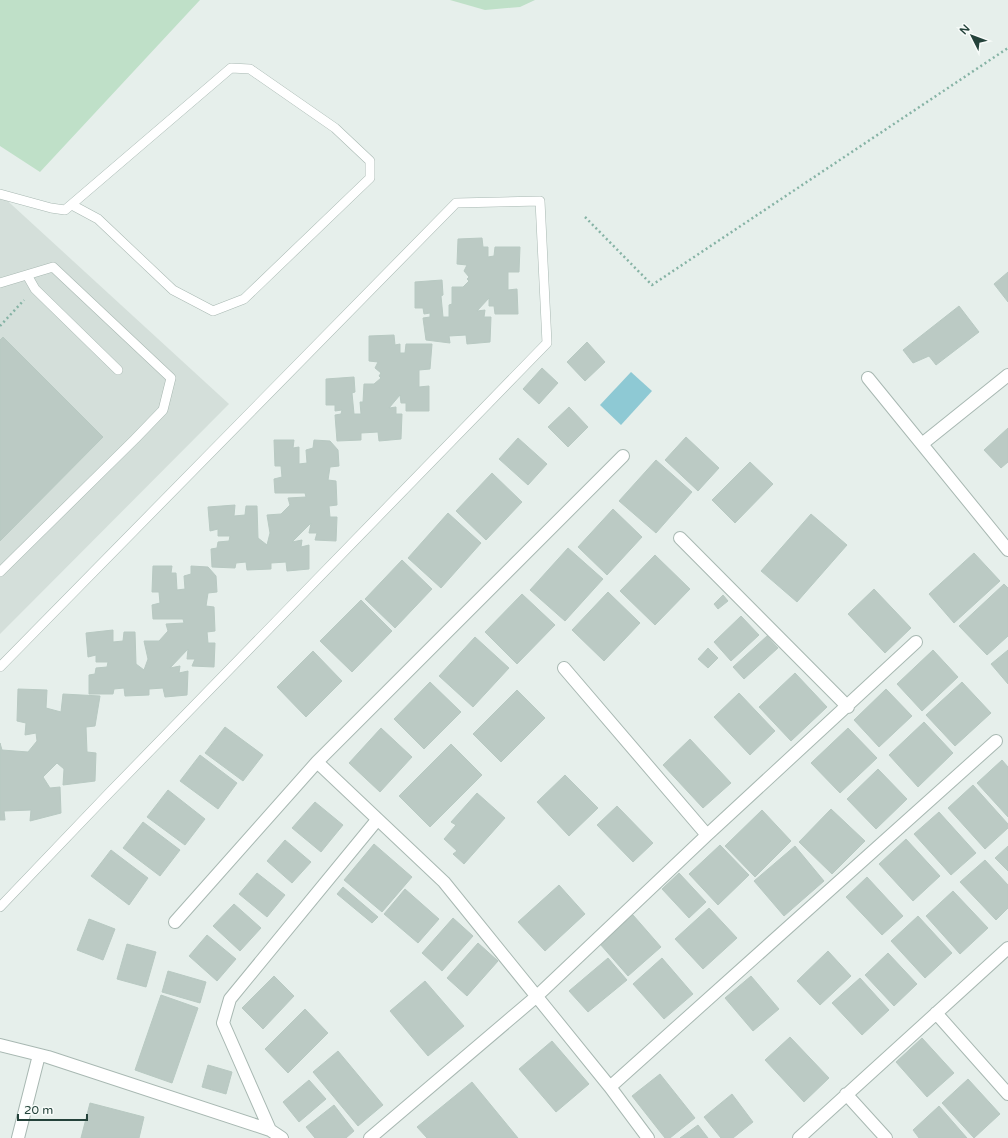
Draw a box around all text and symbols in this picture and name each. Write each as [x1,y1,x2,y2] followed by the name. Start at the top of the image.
[952,16,992,56] north arrow
[957,22,973,37] text: N
[18,1096,87,1122] scale bar
[24,1103,53,1117] text: 20 m

